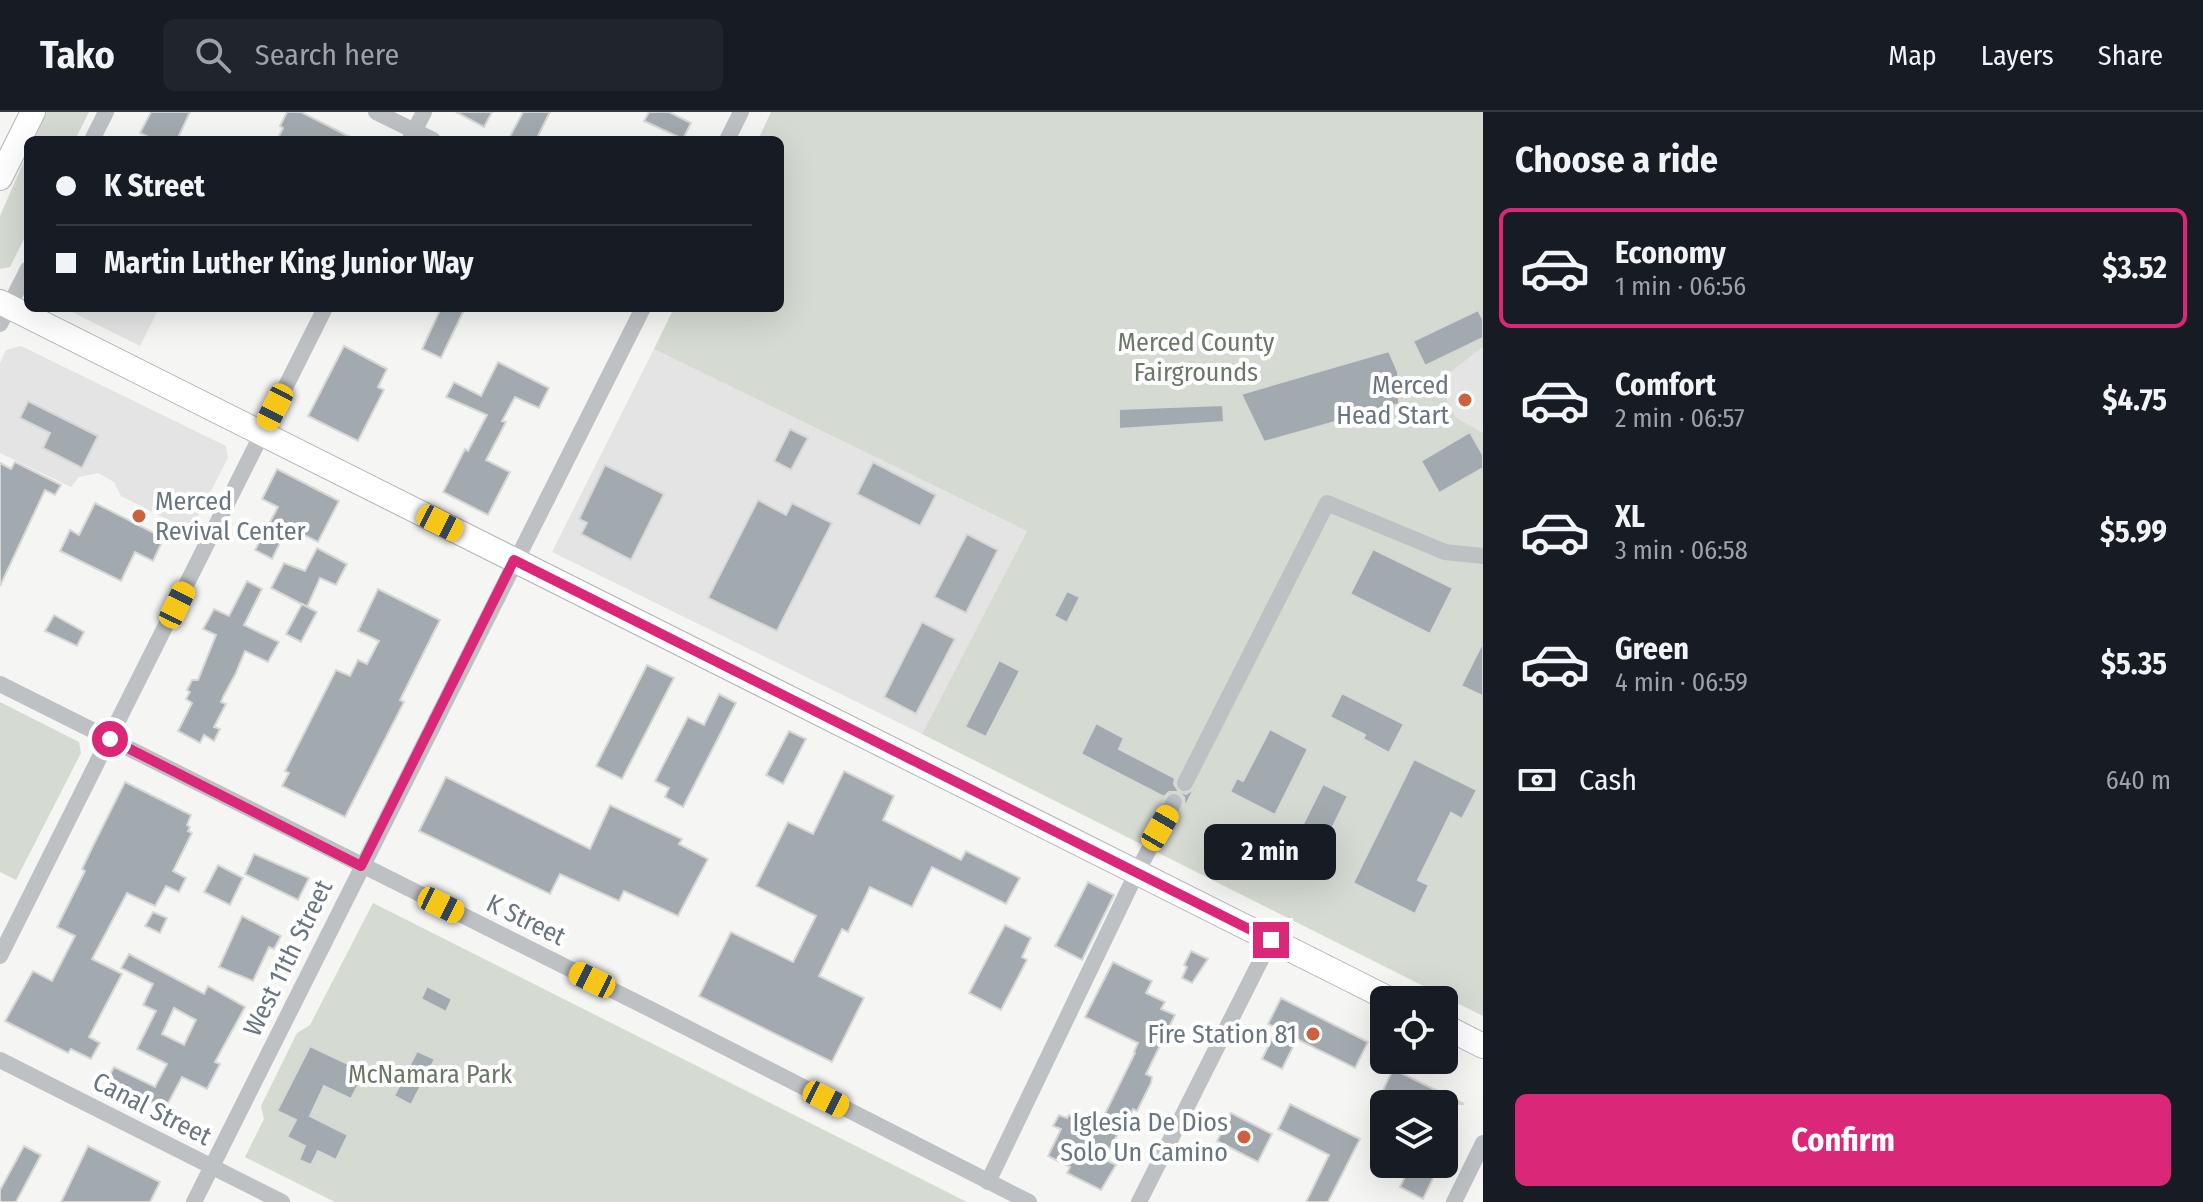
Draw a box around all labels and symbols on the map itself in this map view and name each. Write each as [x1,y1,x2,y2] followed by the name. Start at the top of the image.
[1118,327,1275,388] park label: Merced County Fairgrounds
[1336,370,1449,431] place label: Merced Head Start
[253,380,297,434] car
[1456,391,1474,409] marker: Merced Head Start
[155,486,306,547] place label: Merced Revival Center
[413,501,467,545] car
[130,507,148,525] marker: Merced Revival Center
[156,578,198,632] car
[92,721,128,757] route start
[1138,801,1182,855] car
[1205,824,1337,880] callout: 2 min
[237,874,339,1041] street label: West 11th Street
[414,884,468,926] car
[482,888,571,953] street label: K Street
[1253,922,1289,958] route end
[565,959,619,1001] car
[1148,1019,1297,1050] place label: Fire Station 81
[1304,1025,1322,1043] marker: Fire Station 81
[348,1059,513,1090] park label: McNamara Park
[88,1066,217,1152] street label: Canal Street
[799,1077,853,1121] car
[1060,1107,1228,1168] place label: Iglesia De Dios Solo Un Camino
[1235,1128,1253,1146] marker: Iglesia De Dios Solo Un Camino

